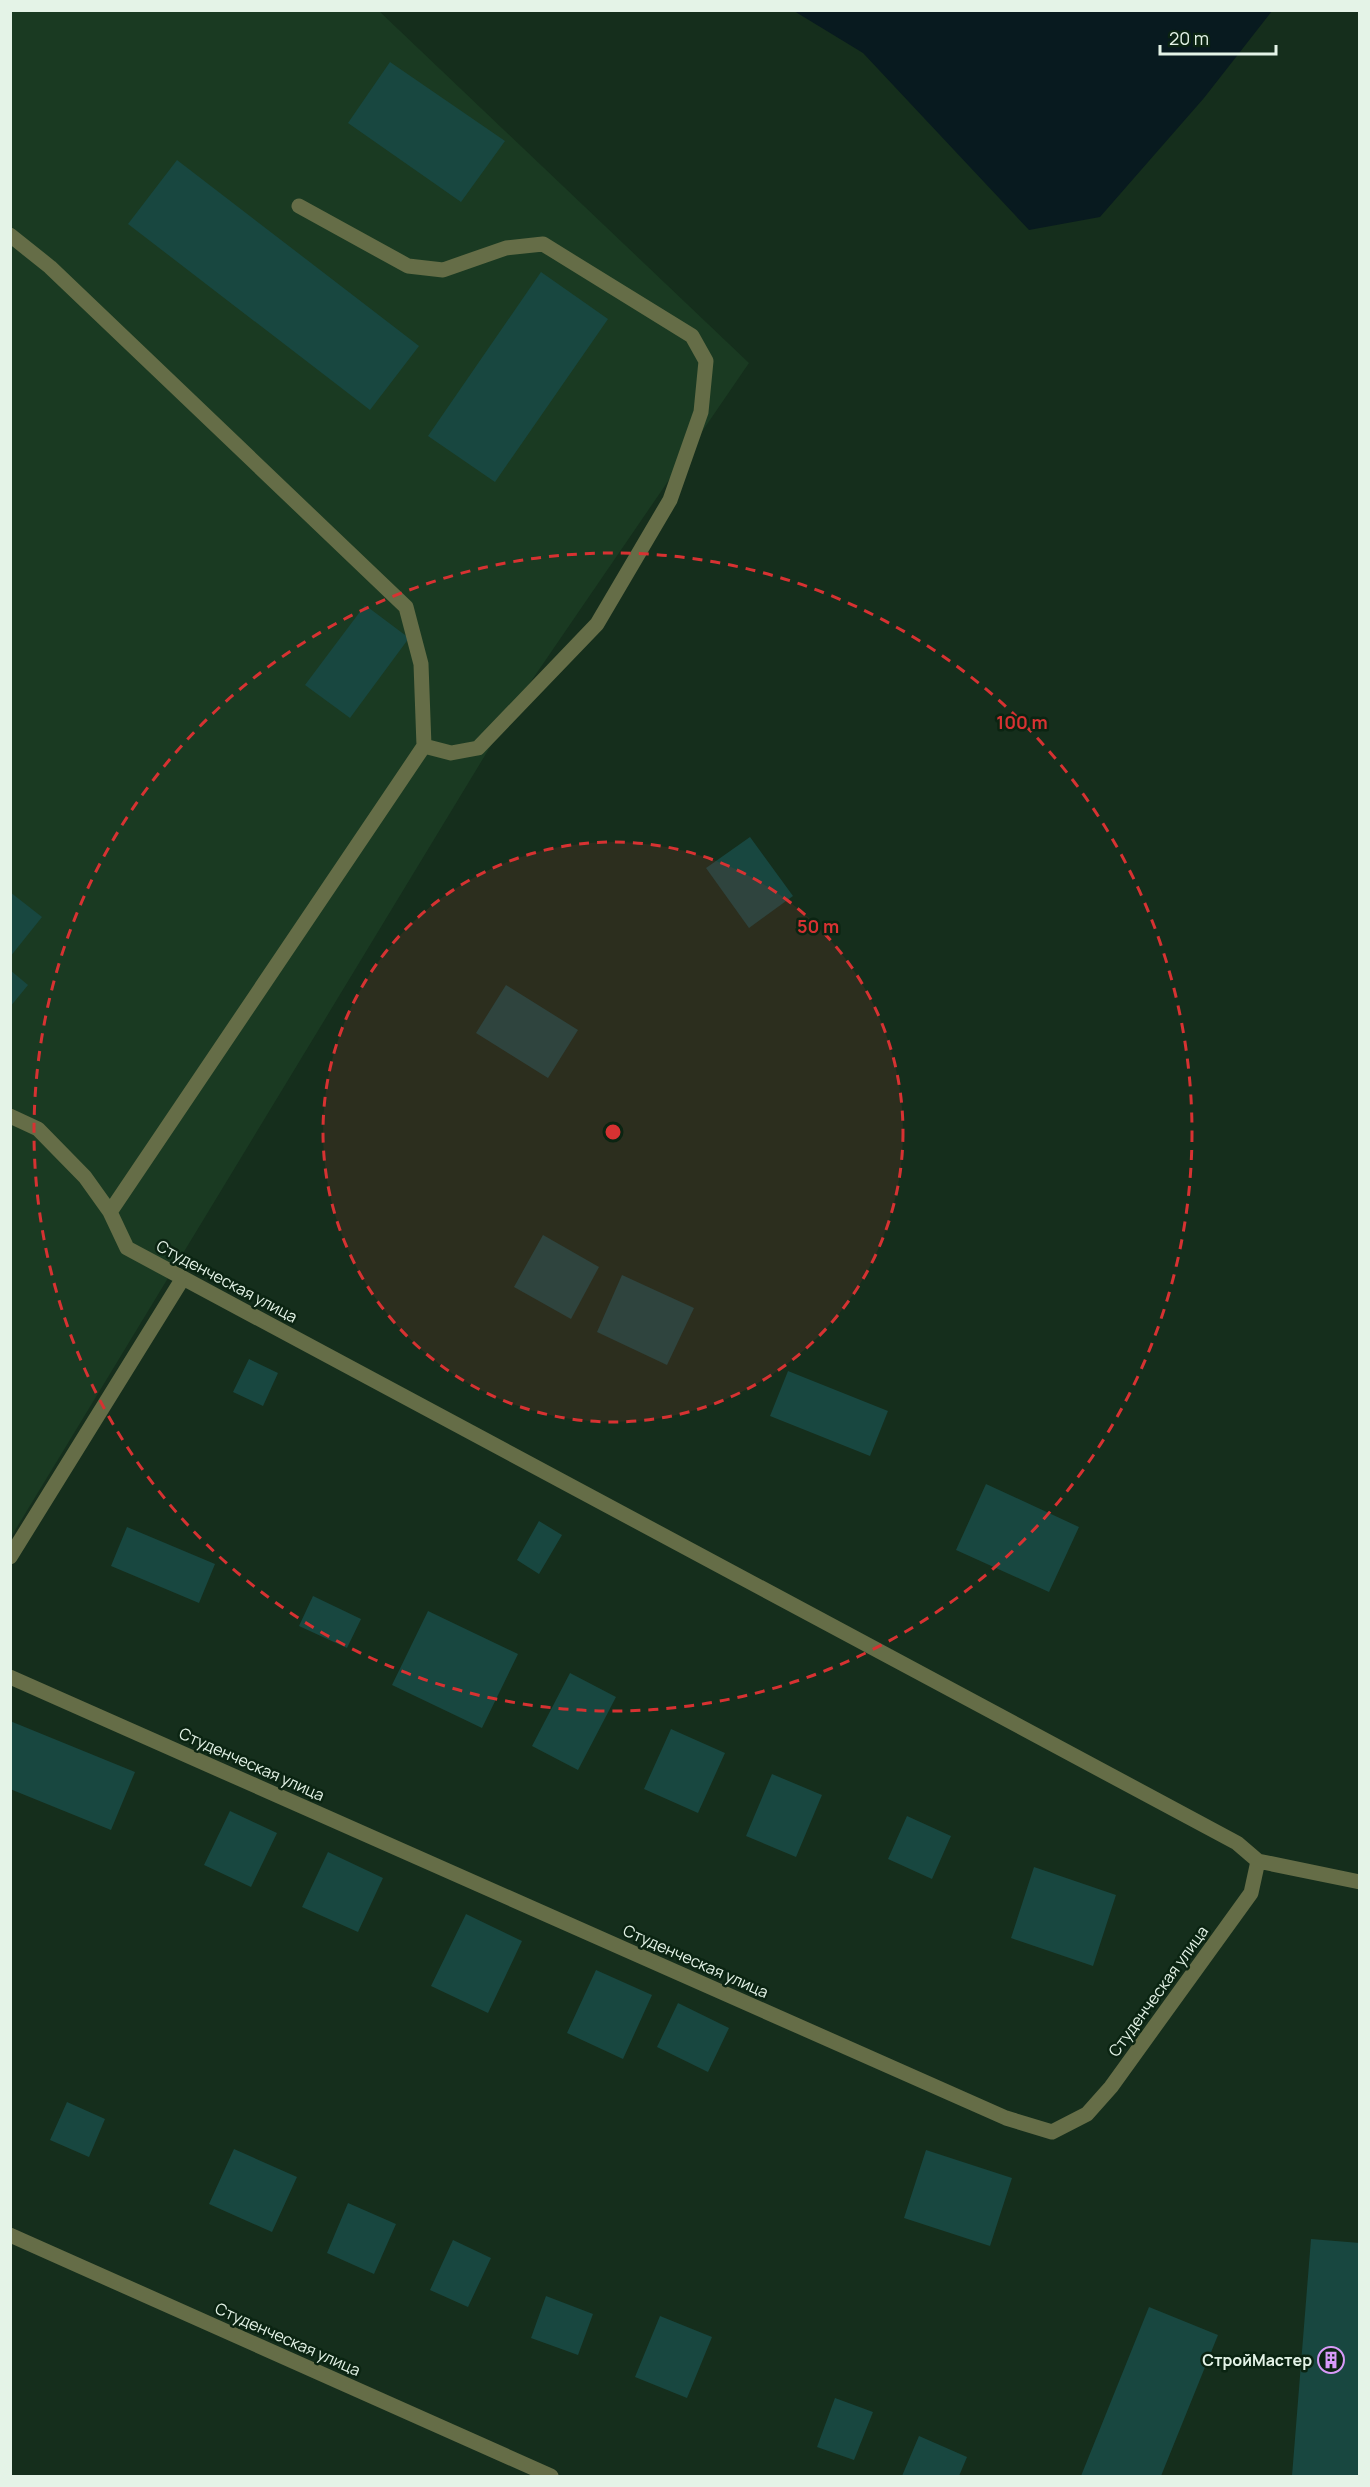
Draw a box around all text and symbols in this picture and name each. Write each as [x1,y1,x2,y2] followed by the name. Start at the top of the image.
[1160,18,1276,56] scale bar
[1169,26,1209,50] text: 20 m
[996,710,1048,734] text: 100 m
[797,914,839,938] text: 50 m
[603,1122,623,1142] centre of rings
[153,1234,301,1328] street label: Студенческая улица
[176,1722,328,1806] street label: Студенческая улица
[620,1919,772,2003] street label: Студенческая улица
[1103,1921,1213,2061] street label: Студенческая улица
[212,2297,364,2381] street label: Студенческая улица
[1316,2345,1346,2375] building icon: СтройМастер
[1202,2349,1312,2371] place label: СтройМастер

